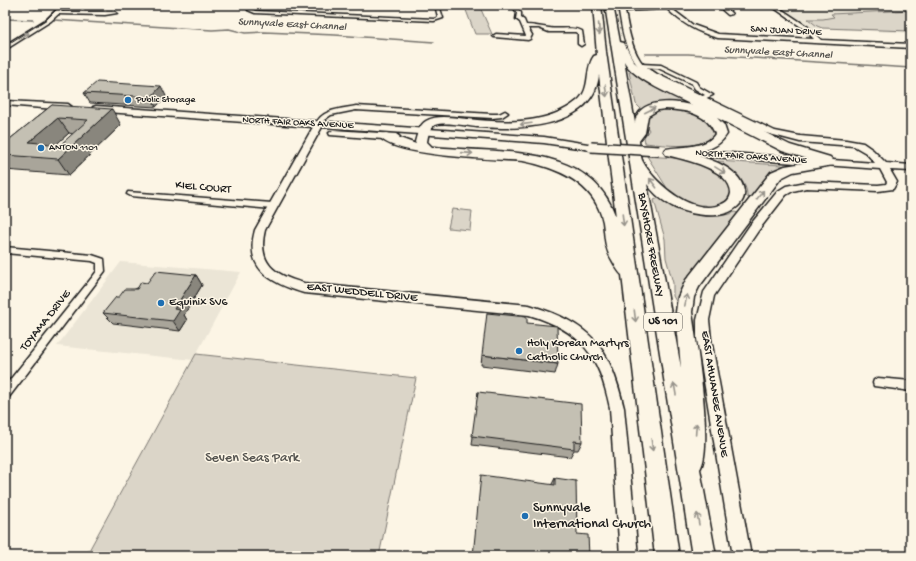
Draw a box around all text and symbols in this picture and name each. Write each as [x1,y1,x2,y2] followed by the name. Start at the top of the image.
[238,16,347,34] water label: Sunnyvale East Channel
[595,22,602,35] one-way arrow
[750,23,823,39] street label: SAN JUAN DRIVE
[18,32,29,40] one-way arrow
[724,44,833,62] water label: Sunnyvale East Channel
[602,84,610,97] one-way arrow
[135,94,196,106] place label: Public Storage
[123,95,133,105] marker: Public Storage
[644,106,656,113] one-way arrow
[242,114,355,132] street label: NORTH FAIR OAKS AVENUE
[520,120,533,127] one-way arrow
[49,142,98,154] place label: ANTON 1101
[36,143,46,153] marker: ANTON 1101
[695,147,808,167] street label: NORTH FAIR OAKS AVENUE
[460,149,473,156] one-way arrow
[714,166,726,174] one-way arrow
[649,177,657,188] one-way arrow
[175,179,233,198] street label: KIEL COURT
[756,189,765,200] one-way arrow
[634,191,666,298] street label: BAYSHORE FREEWAY
[619,213,626,226] one-way arrow
[306,280,419,306] street label: EAST WEDDELL DRIVE
[17,287,75,355] street label: TOYAMA DRIVE
[683,294,691,307] one-way arrow
[169,296,229,310] place label: Equinix SV6
[156,298,166,308] marker: Equinix SV6
[631,309,639,322] one-way arrow
[644,313,682,331] road number: US 101
[697,330,731,459] street label: EAST AHWANEE AVENUE
[527,337,629,365] place label: Holy Korean Martyrs Catholic Church
[514,346,524,356] marker: Holy Korean Martyrs Catholic Church
[671,382,679,395] one-way arrow
[692,423,699,436] one-way arrow
[648,438,656,451] one-way arrow
[205,450,301,467] park label: Seven Seas Park
[533,500,652,533] place label: Sunnyvale International Church
[520,511,530,521] marker: Sunnyvale International Church
[693,513,701,526] one-way arrow

